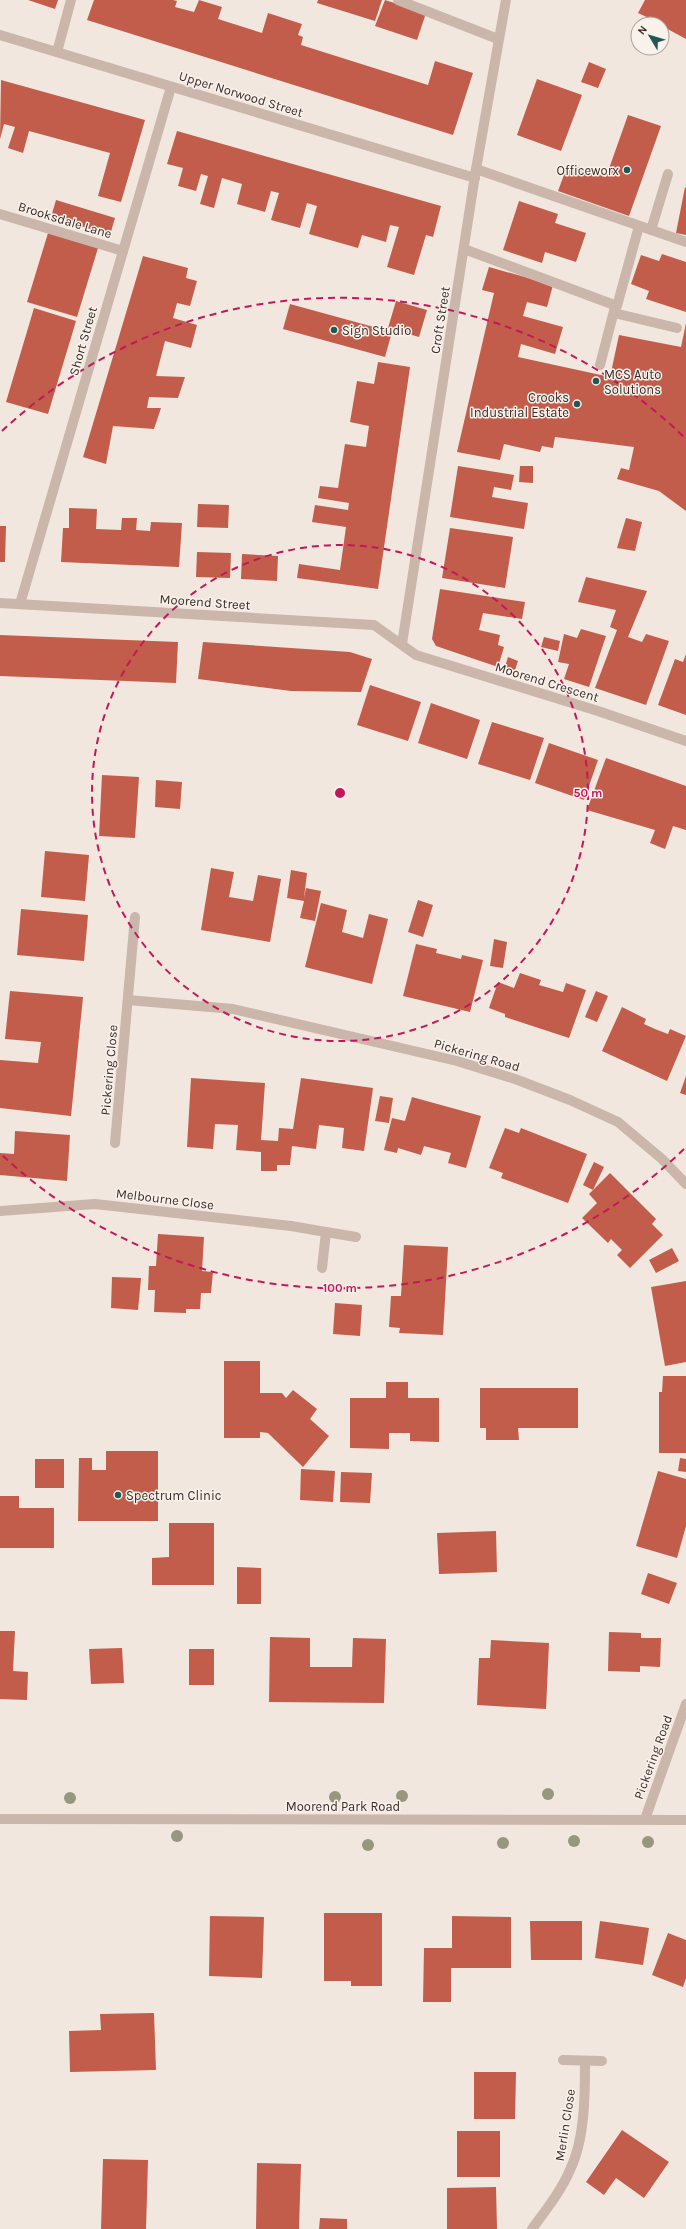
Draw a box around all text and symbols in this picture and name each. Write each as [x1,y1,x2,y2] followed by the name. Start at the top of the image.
[630,16,670,56] north arrow
[635,23,650,37] text: N
[177,68,305,120] street label: Upper Norwood Street
[557,163,619,178] place label: Officeworx
[622,165,632,175] marker: Officeworx
[16,199,114,241] street label: Brooksdale Lane
[427,285,453,355] street label: Croft Street
[66,305,100,377] street label: Short Street
[342,323,411,338] place label: Sign Studio
[329,325,339,335] marker: Sign Studio
[604,367,661,397] place label: MCS Auto Solutions
[591,376,601,386] marker: MCS Auto Solutions
[470,390,569,420] place label: Crooks Industrial Estate
[572,399,582,409] marker: Crooks Industrial Estate
[159,591,251,613] street label: Moorend Street
[493,659,601,705] street label: Moorend Crescent
[333,786,347,800] centre of rings
[574,786,603,800] text: 50 m
[98,1024,120,1116] street label: Pickering Close
[432,1036,522,1074] street label: Pickering Road
[115,1186,215,1212] street label: Melbourne Close
[323,1281,357,1295] text: 100 m
[126,1488,221,1503] place label: Spectrum Clinic
[113,1490,123,1500] marker: Spectrum Clinic
[631,1713,675,1801] street label: Pickering Road
[286,1799,400,1814] street label: Moorend Park Road
[552,2087,578,2162] street label: Merlin Close

